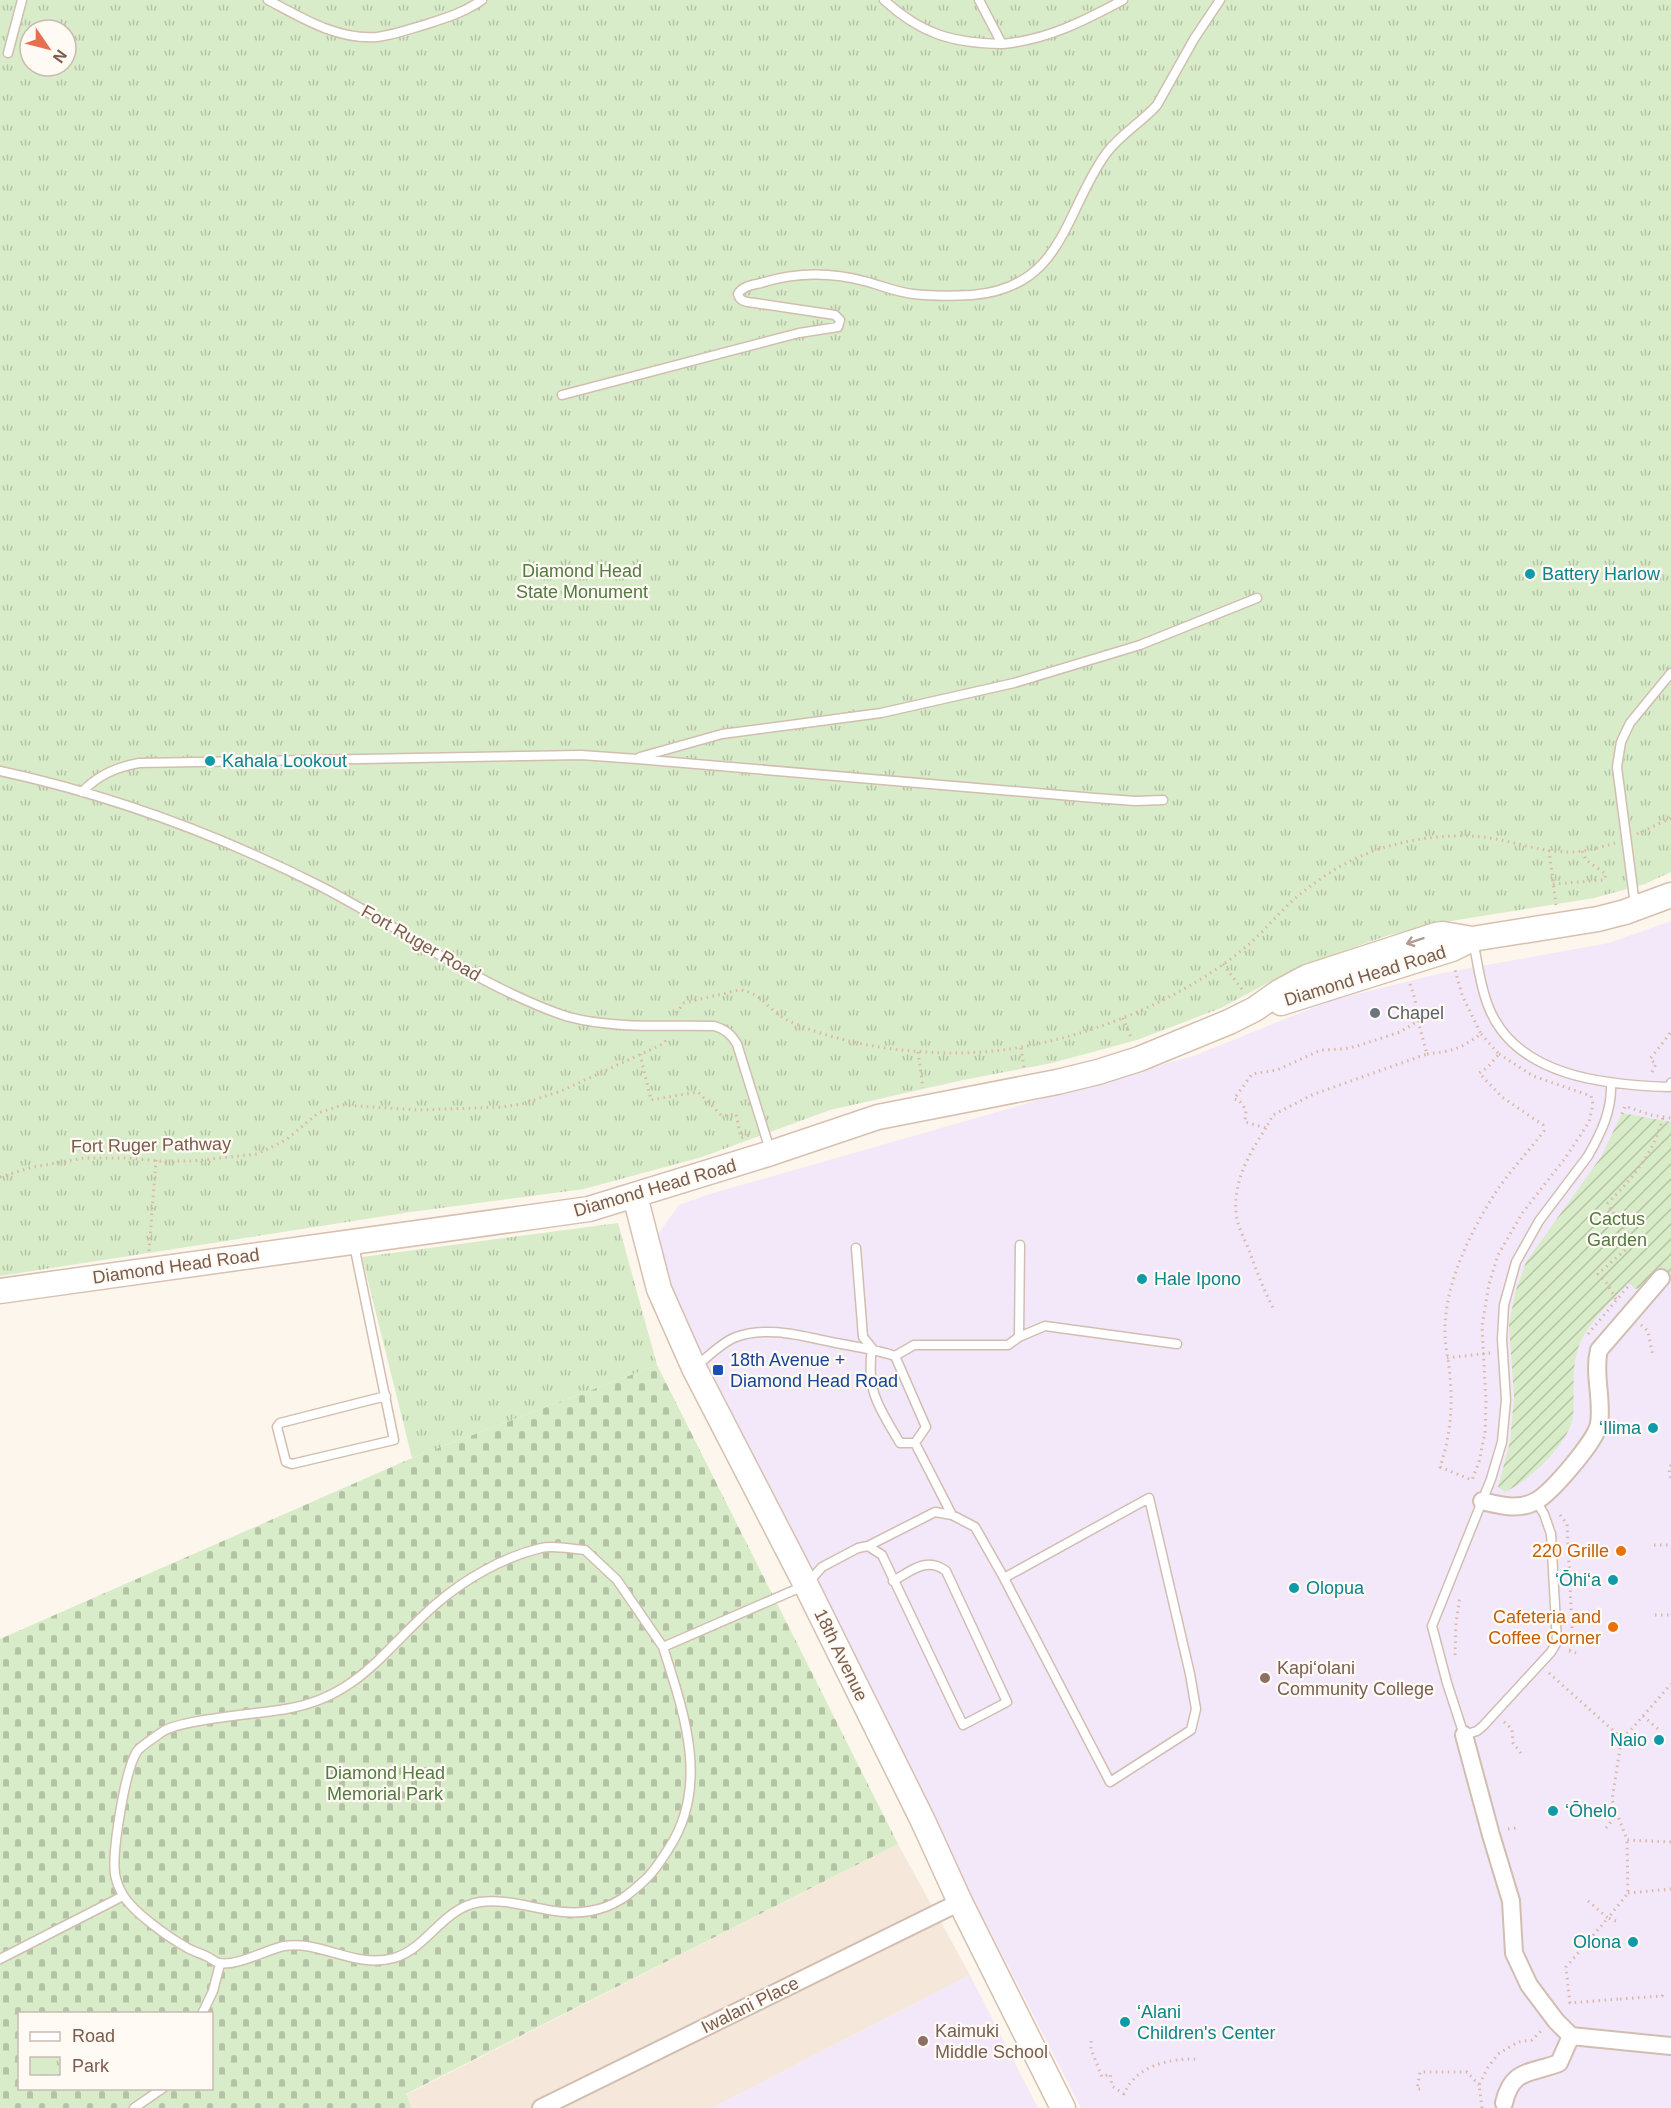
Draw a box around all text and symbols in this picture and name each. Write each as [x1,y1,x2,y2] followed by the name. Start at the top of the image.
[18,18,78,78] north arrow
[50,47,70,66] text: N
[516,561,648,602] park label: Diamond Head State Monument
[1542,564,1661,584] place label: Battery Harlow
[1523,567,1537,581] marker: Battery Harlow
[222,751,347,771] place label: Kahala Lookout
[203,754,217,768] marker: Kahala Lookout
[358,901,484,985] street label: Fort Ruger Road
[1406,936,1425,947] one-way arrow
[1282,942,1448,1010] street label: Diamond Head Road
[1387,1003,1444,1023] place label: Chapel
[1368,1006,1382,1020] marker: Chapel
[71,1134,231,1156] street label: Fort Ruger Pathway
[571,1155,739,1221] street label: Diamond Head Road
[1587,1209,1647,1250] park label: Cactus Garden
[91,1244,261,1288] street label: Diamond Head Road
[1154,1269,1241,1289] place label: Hale Ipono
[1135,1272,1149,1286] marker: Hale Ipono
[730,1350,898,1391] place label: 18th Avenue + Diamond Head Road
[711,1363,725,1377] marker: 18th Avenue + Diamond Head Road
[1599,1418,1642,1438] place label: ʻIlima
[1646,1421,1660,1435] marker: ʻIlima
[1532,1541,1609,1561] place label: 220 Grille
[1614,1544,1628,1558] marker: 220 Grille
[1555,1570,1602,1590] place label: ‘Ōhi‘a
[1606,1573,1620,1587] marker: ‘Ōhi‘a
[1306,1578,1365,1598] place label: Olopua
[1287,1581,1301,1595] marker: Olopua
[810,1606,872,1704] street label: 18th Avenue
[1488,1607,1601,1648] place label: Cafeteria and Coffee Corner
[1606,1620,1620,1634] marker: Cafeteria and Coffee Corner
[1277,1658,1434,1699] place label: Kapi‘olani Community College
[1258,1671,1272,1685] marker: Kapi‘olani Community College
[1610,1730,1647,1750] place label: Naio
[1652,1733,1666,1747] marker: Naio
[325,1763,445,1804] park label: Diamond Head Memorial Park
[1565,1801,1617,1821] place label: ‘Ōhelo
[1546,1804,1560,1818] marker: ‘Ōhelo
[1573,1932,1622,1952] place label: Olona
[1626,1935,1640,1949] marker: Olona
[698,1973,802,2037] street label: Iwalani Place
[1137,2002,1276,2043] place label: ‘Alani Children's Center
[18,2012,213,2090] legend
[1118,2015,1132,2029] marker: ‘Alani Children's Center
[935,2021,1048,2062] place label: Kaimuki Middle School
[72,2026,115,2046] text: Road
[916,2034,930,2048] marker: Kaimuki Middle School
[72,2056,110,2076] text: Park

